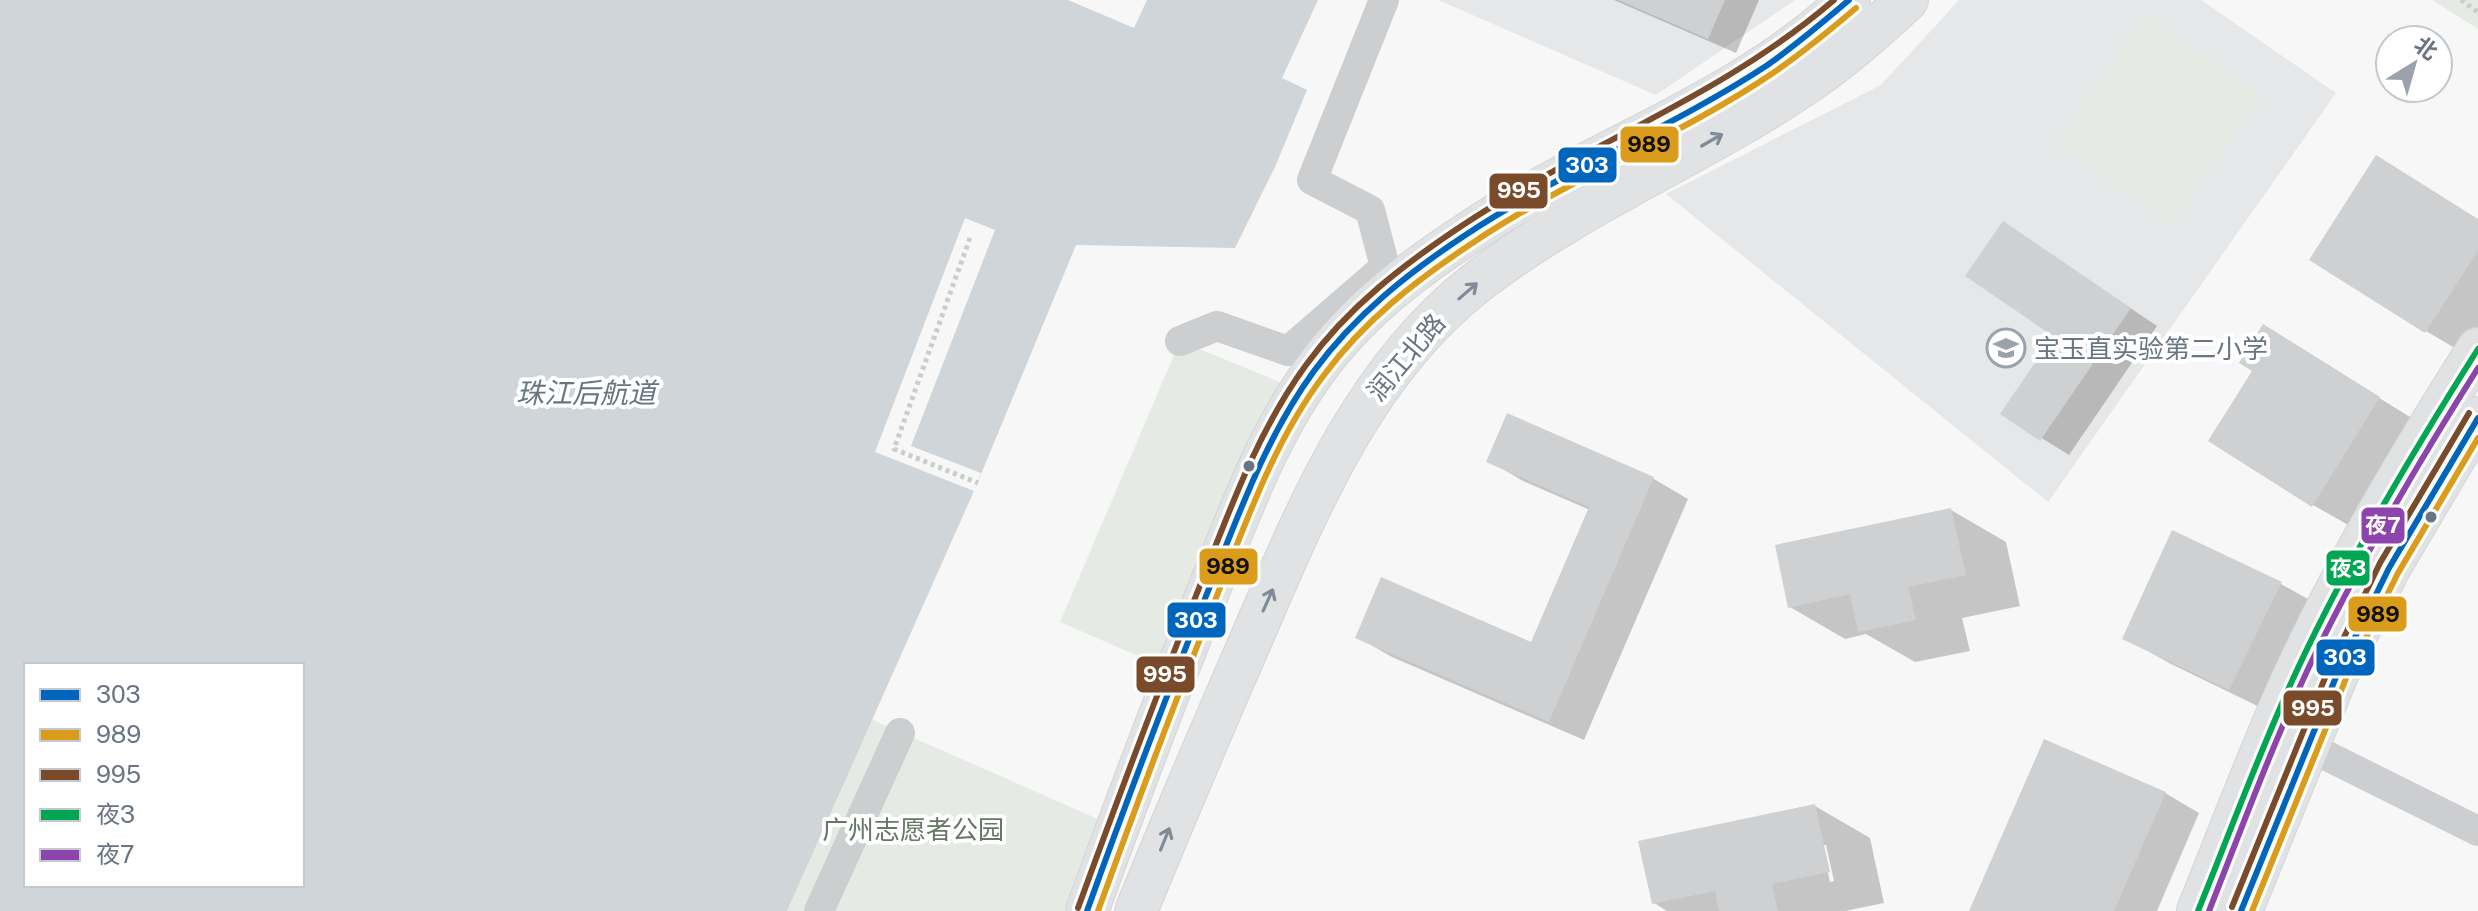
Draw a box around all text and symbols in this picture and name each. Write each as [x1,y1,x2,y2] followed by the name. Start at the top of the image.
[2374,24,2454,104] north arrow
[2409,31,2443,65] text: 北
[1619,125,1680,164] line badge: 989
[1627,131,1671,157] text: 989
[1700,132,1724,147] one-way arrow
[1557,146,1618,184] line badge: 303
[1565,152,1609,178] text: 303
[1488,172,1549,210] line badge: 995
[1497,177,1541,203] text: 995
[1457,282,1477,300] one-way arrow
[1361,307,1451,407] street label: 润江北路
[1985,327,2027,369] school or university icon: 宝玉直实验第二小学
[2034,333,2268,364] place label: 宝玉直实验第二小学
[516,376,660,409] water label: 珠江后航道
[1241,458,1257,474] unlabelled marker
[2360,506,2406,545] line badge: 夜7
[2423,509,2439,525] unlabelled marker
[2365,512,2401,538] text: 夜7
[1198,547,1259,586] line badge: 989
[2325,549,2371,587] line badge: 夜3
[1206,553,1250,579] text: 989
[2330,555,2366,581] text: 夜3
[1261,588,1276,612] one-way arrow
[2347,595,2408,633] line badge: 989
[1166,601,1227,639] line badge: 303
[2356,601,2400,627] text: 989
[1174,607,1218,633] text: 303
[2315,638,2376,677] line badge: 303
[2323,644,2367,670] text: 303
[1135,655,1196,694] line badge: 995
[1143,661,1187,687] text: 995
[24,663,304,887] legend
[96,680,141,708] text: 303
[2282,689,2343,727] line badge: 995
[2291,695,2335,721] text: 995
[96,720,141,748] text: 989
[96,760,141,788] text: 995
[96,800,135,828] text: 夜3
[822,814,1004,845] park label: 广州志愿者公园
[1159,827,1174,852] one-way arrow
[96,840,134,868] text: 夜7

